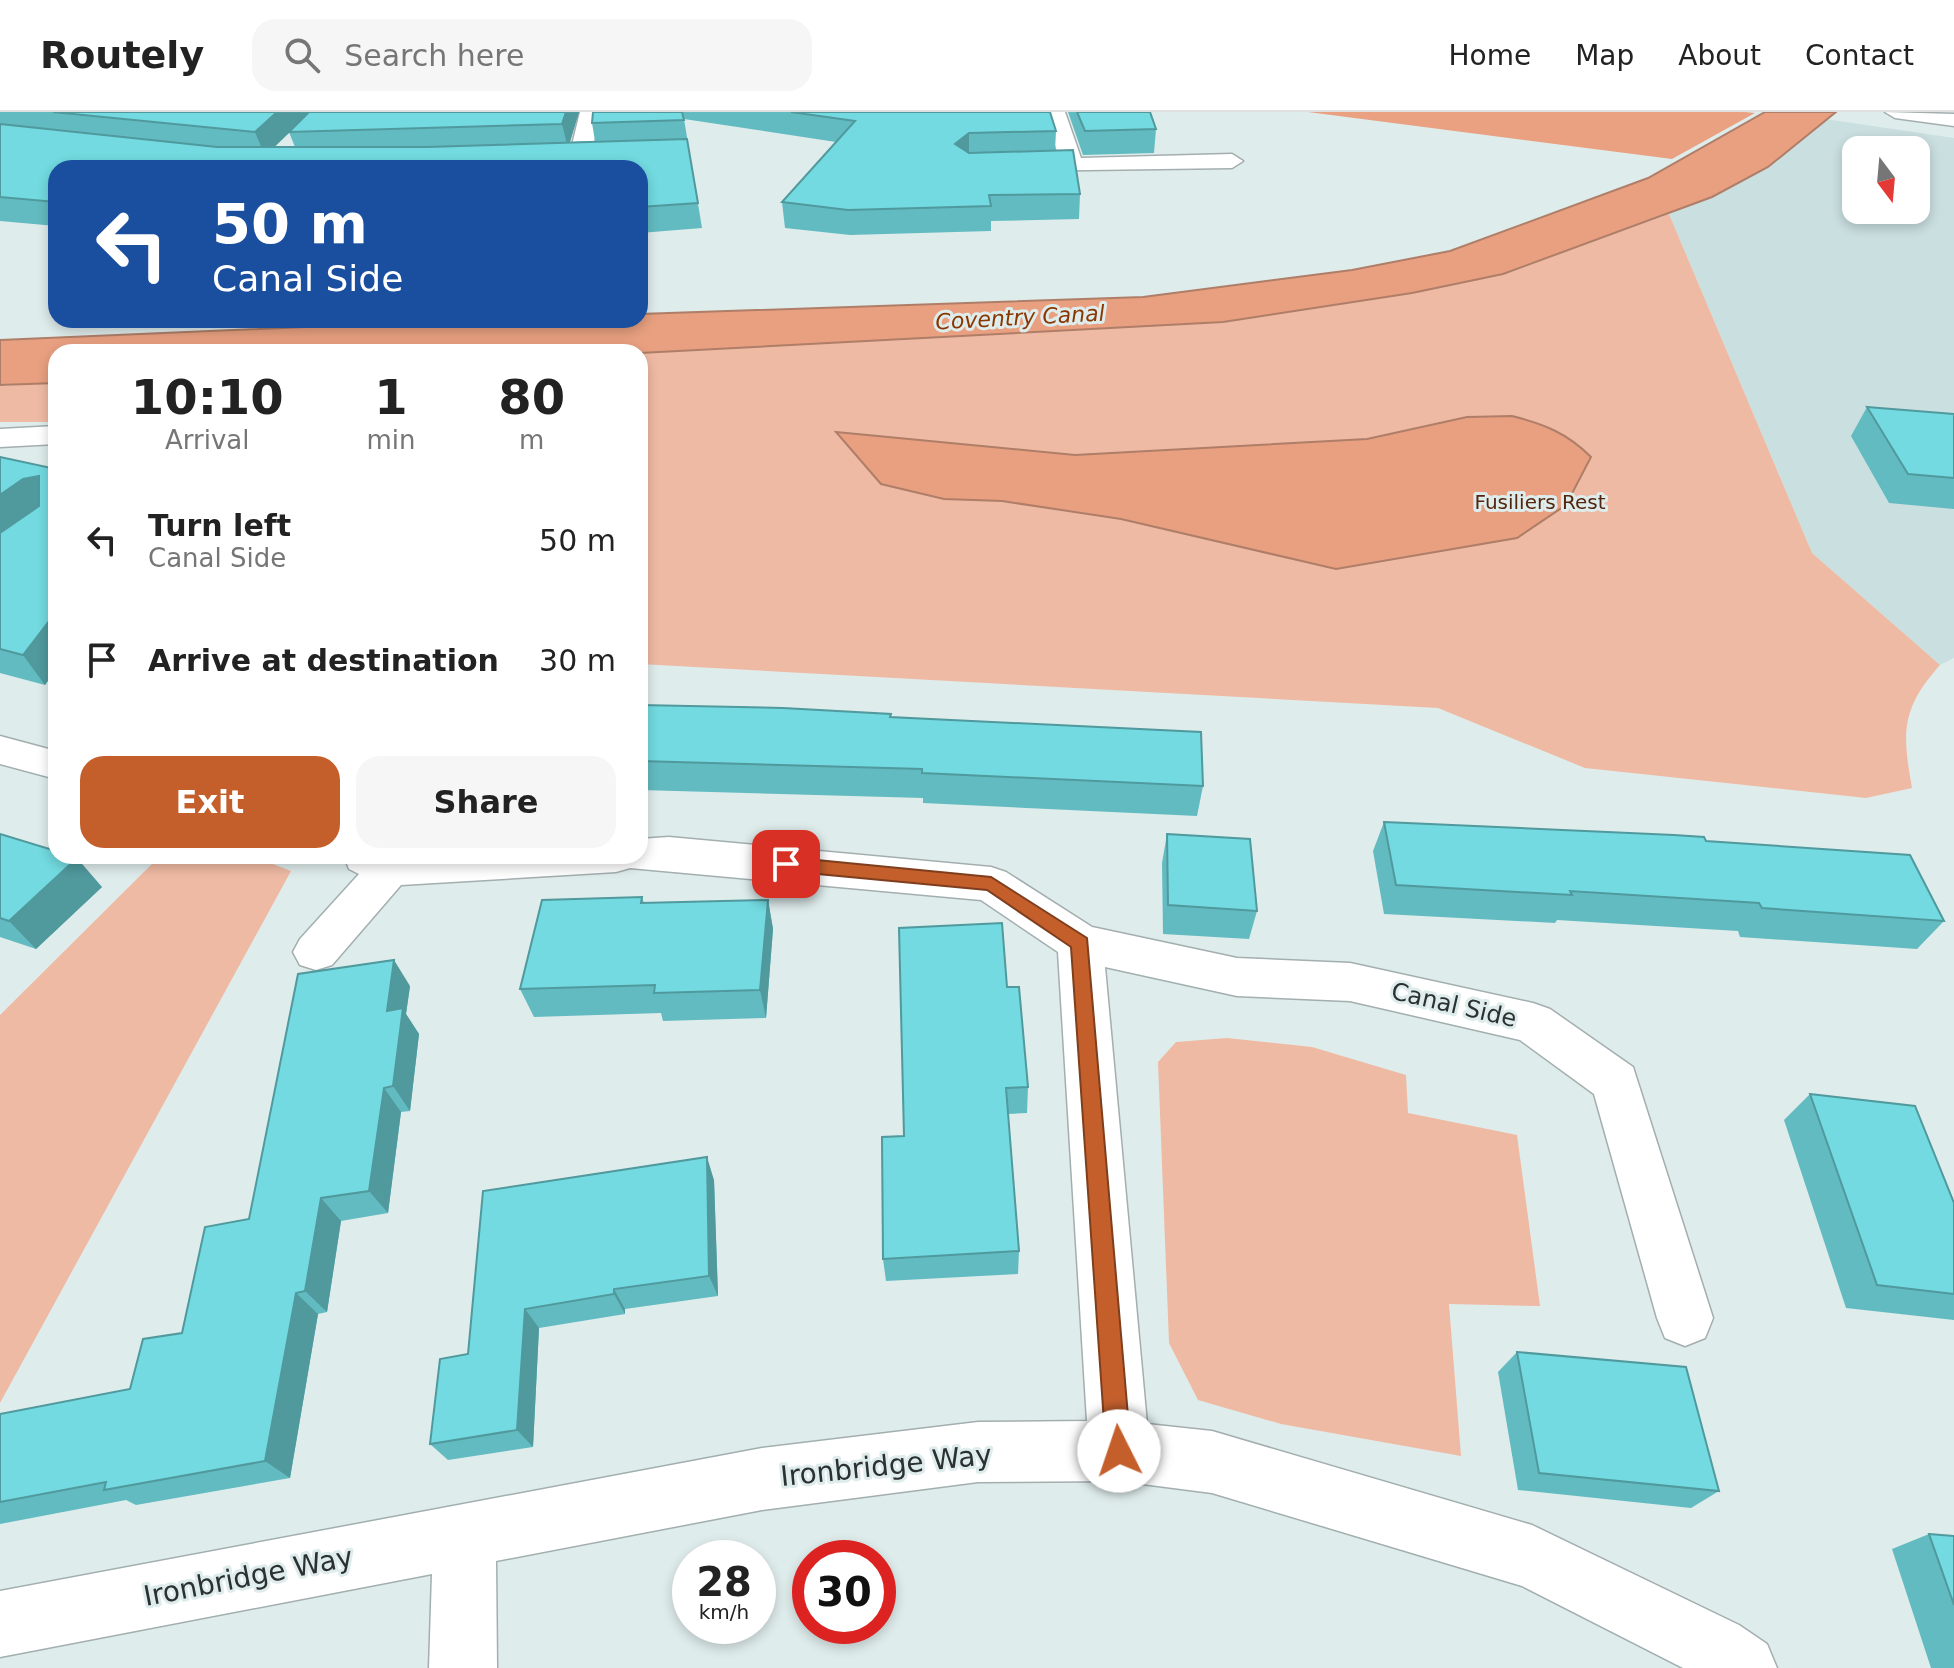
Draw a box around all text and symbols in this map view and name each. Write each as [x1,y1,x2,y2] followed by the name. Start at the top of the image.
[252,19,812,91] search box
[40,33,204,77] text: Routely
[280,33,324,77] icon: search
[344,38,524,73] text: Search here
[1448,39,1531,72] text: Home
[1575,39,1634,72] text: Map
[1678,39,1761,72] text: About
[1805,39,1914,72] text: Contact
[1842,136,1930,224] north arrow
[1842,136,1930,224] map controls
[212,191,368,256] text: 50 m
[80,192,184,296] icon: left
[212,258,403,299] text: Canal Side
[935,301,1105,334] water label: Coventry Canal
[131,369,284,425] text: 10:10
[374,369,408,425] text: 1
[498,369,565,425] text: 80
[165,425,249,455] text: Arrival
[366,425,416,455] text: min
[519,425,544,455] text: m
[1474,490,1606,514] park label: Fusiliers Rest
[148,508,291,543] text: Turn left
[80,518,124,562] icon: left
[539,523,616,558] text: 50 m
[148,543,286,573] text: Canal Side
[80,638,124,682] icon: arrive
[148,643,499,678] text: Arrive at destination
[539,643,616,678] text: 30 m
[80,756,340,848] button: Exit
[356,756,616,848] button: Share
[752,830,820,898] pin
[764,842,808,886] icon: arrive
[1389,977,1519,1033] street label: Canal Side
[1077,1409,1161,1493] position arrow
[779,1438,993,1493] street label: Ironbridge Way
[141,1540,355,1613] street label: Ironbridge Way
[792,1540,896,1644] speed limit sign: 30
[696,1559,752,1605] text: 28
[699,1600,749,1624] text: km/h

